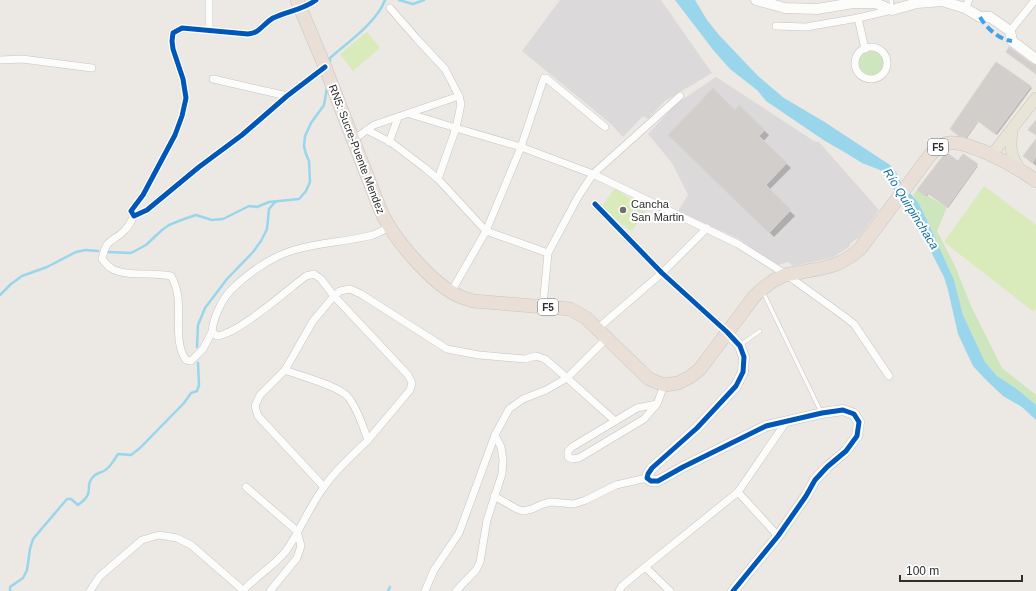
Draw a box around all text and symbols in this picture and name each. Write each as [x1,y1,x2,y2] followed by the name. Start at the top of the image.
[327,83,387,215] street label: RN5: Sucre-Puente Mendez
[928,139,948,155] road number: F5
[880,166,942,252] water label: Río Quirpinchaca
[631,198,684,223] place label: Cancha San Martin
[618,205,628,215] marker: Cancha San Martin
[538,299,558,315] road number: F5
[900,557,1022,583] scale bar
[906,564,939,578] text: 100 m

